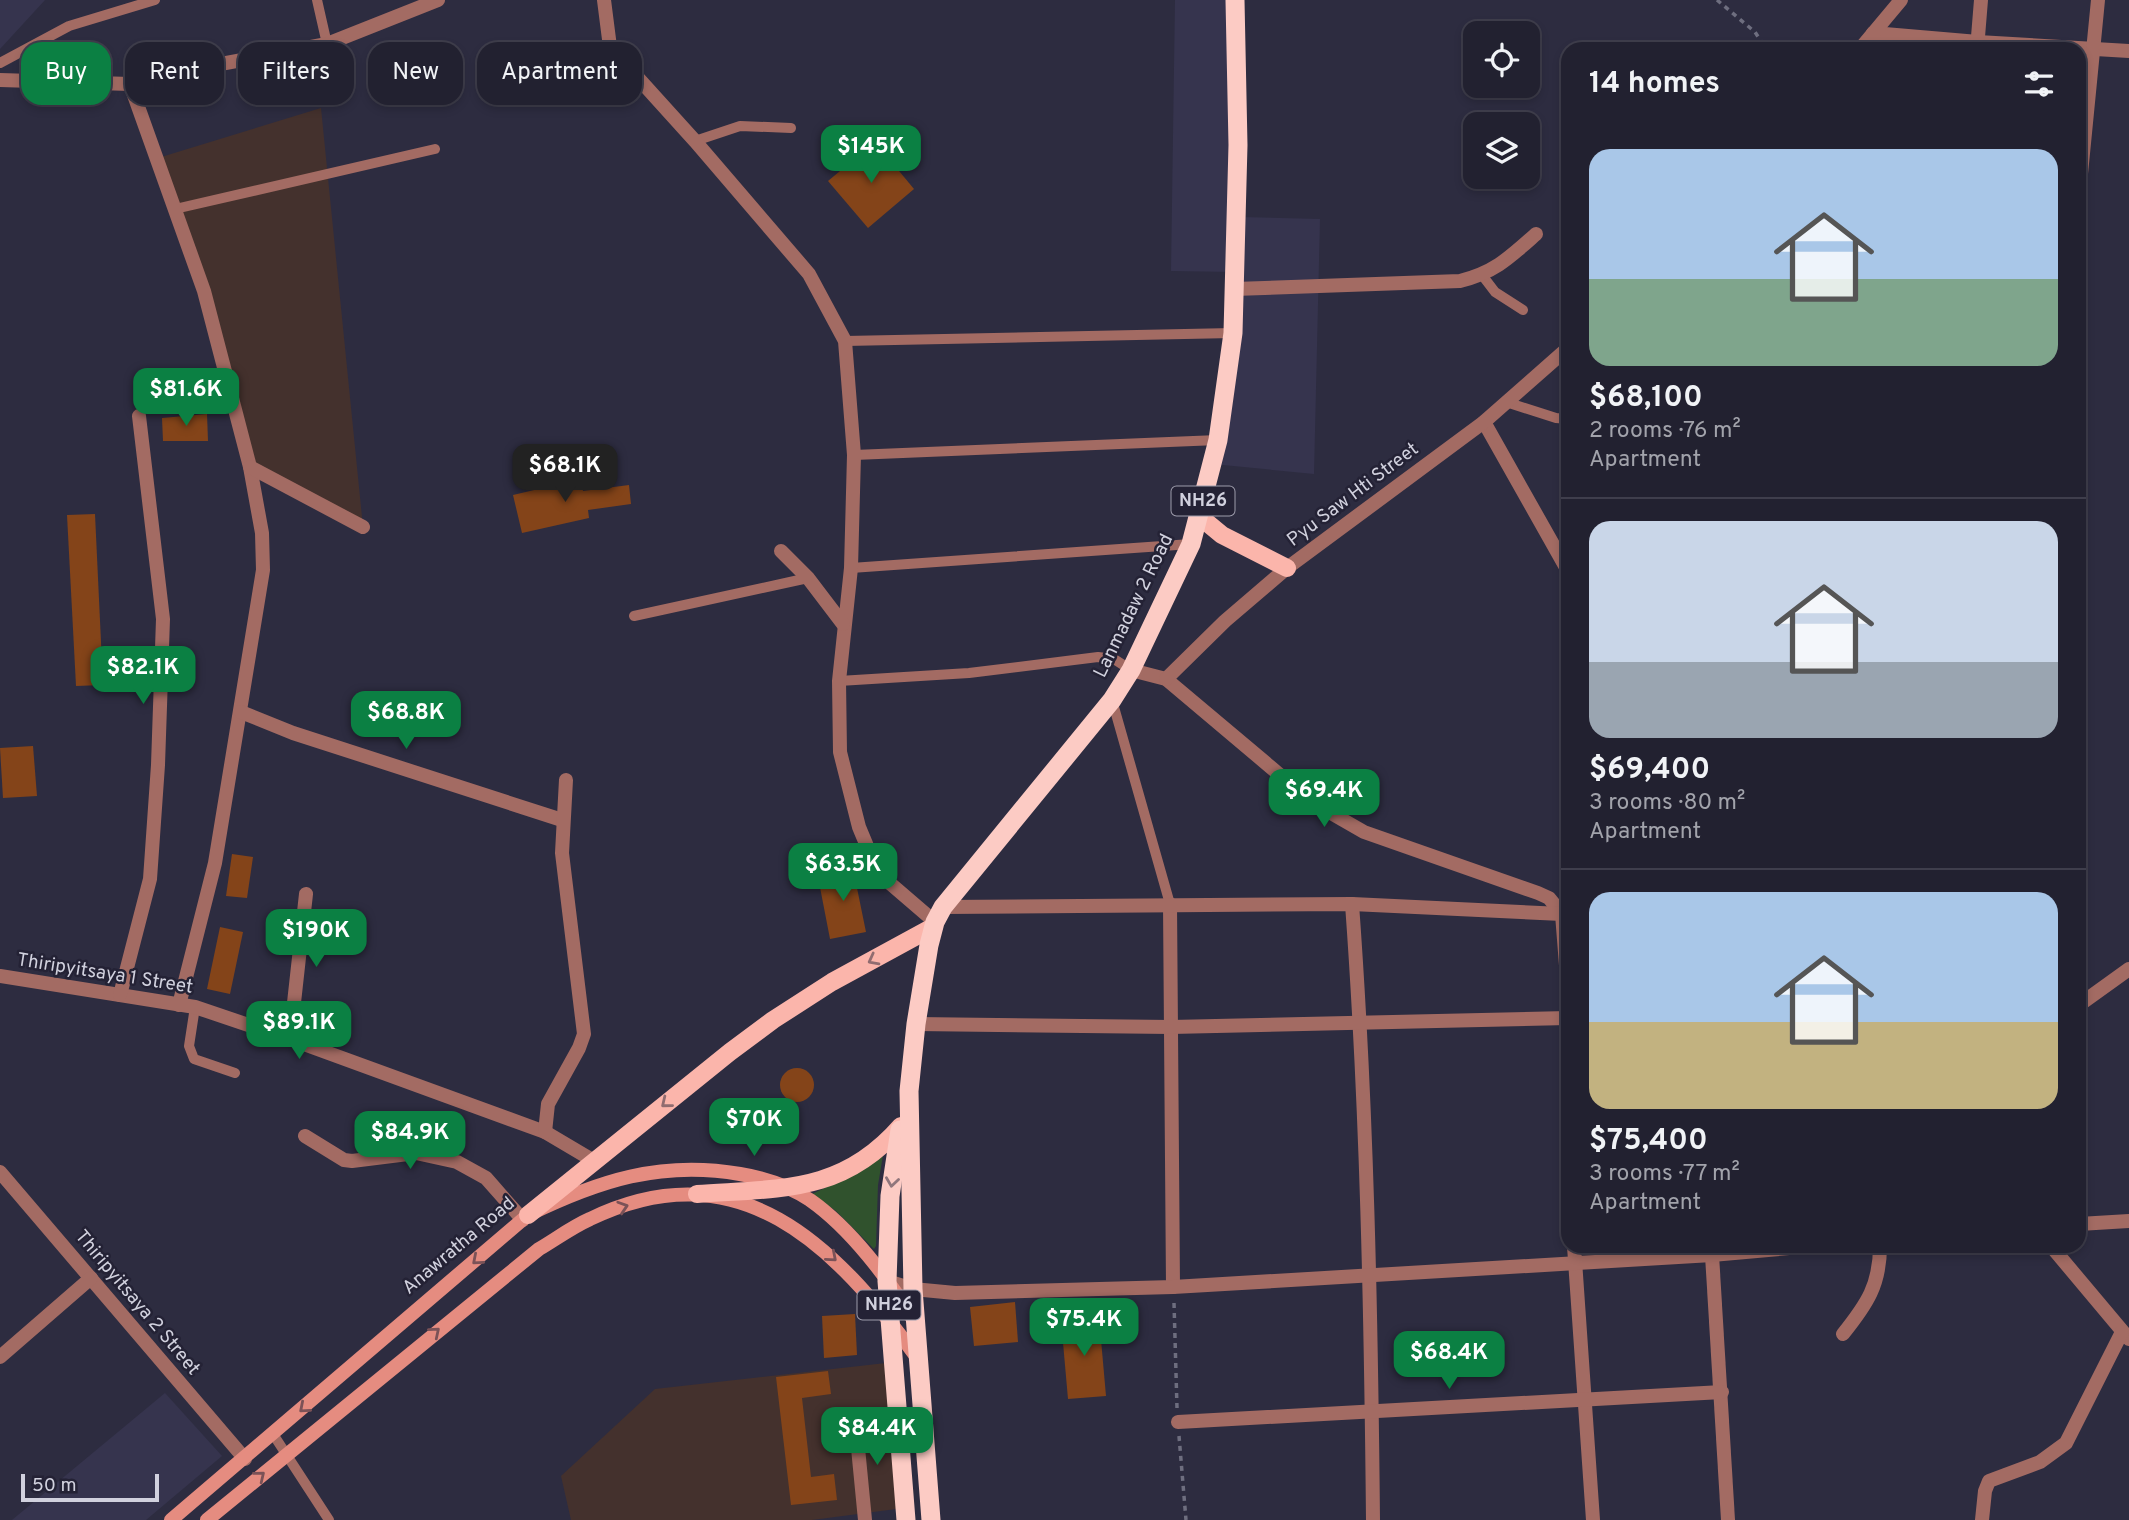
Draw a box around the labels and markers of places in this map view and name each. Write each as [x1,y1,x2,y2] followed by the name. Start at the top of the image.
[822,125,920,185] pin: $145K
[129,368,243,428] pin: $81.6K
[508,444,622,504] pin: $68.1K
[86,646,200,706] pin: $82.1K
[349,692,463,751] pin: $68.8K
[1267,770,1381,829] pin: $69.4K
[786,844,900,903] pin: $63.5K
[267,909,365,969] pin: $190K
[242,1002,356,1061] pin: $89.1K
[713,1098,795,1158] pin: $70K
[353,1112,467,1171] pin: $84.9K
[1027,1298,1141,1358] pin: $75.4K
[1392,1332,1506,1391] pin: $68.4K
[820,1408,934,1467] pin: $84.4K

